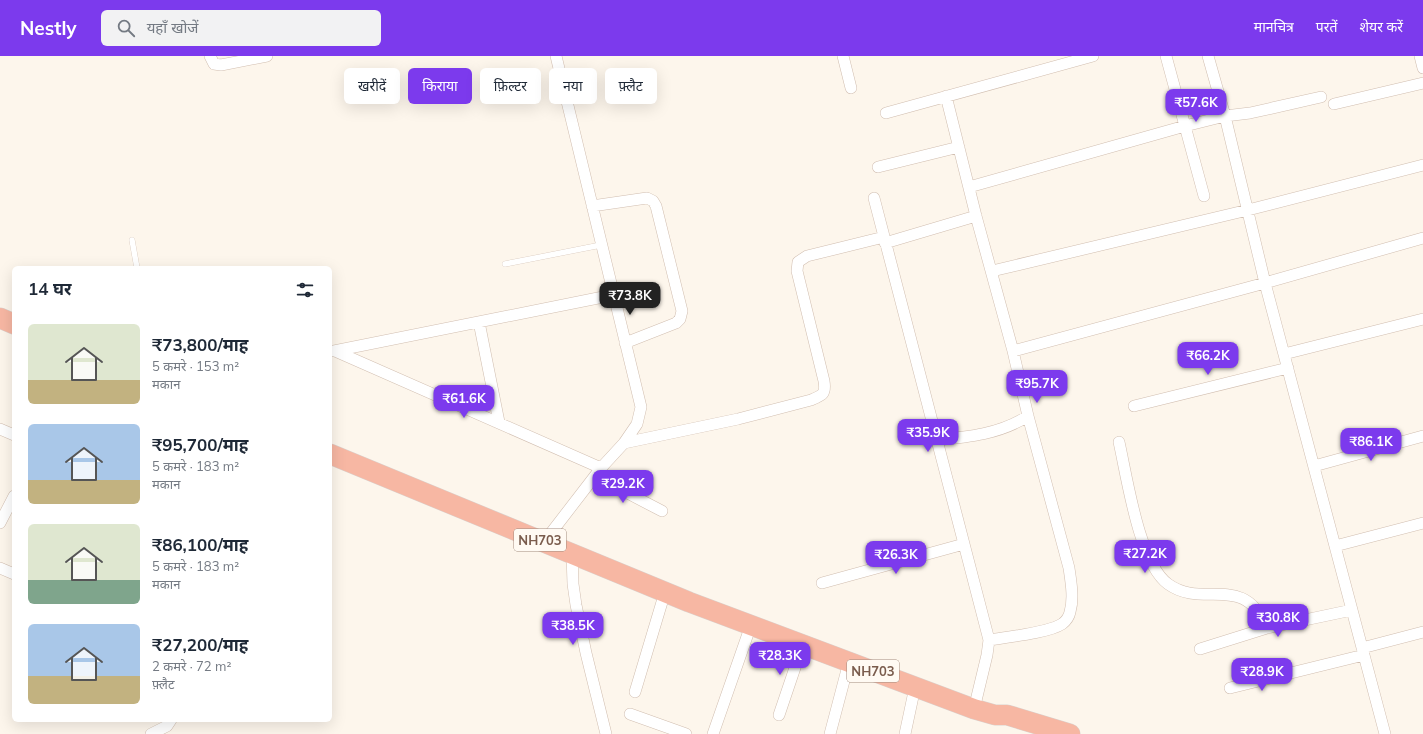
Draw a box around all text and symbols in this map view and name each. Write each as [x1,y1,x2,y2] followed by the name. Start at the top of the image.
[101,10,381,46] search box
[20,16,77,40] text: Nestly
[115,17,137,39] icon: search
[147,18,198,37] text: यहाँ खोजें
[1254,18,1294,36] text: मानचित्र
[1316,18,1338,36] text: परतें
[1360,18,1403,36] text: शेयर करें
[344,68,400,104] chip: खरीदें
[408,68,472,104] chip: किराया
[480,68,541,104] chip: फ़िल्टर
[549,68,597,104] chip: नया
[605,68,657,104] chip: फ़्लैट
[1163,89,1229,123] pin: ₹57.6K
[1174,94,1218,110] text: ₹57.6K
[28,278,72,299] text: 14 घर
[294,279,316,301] icon: filters
[597,282,663,316] pin: ₹73.8K
[608,287,652,303] text: ₹73.8K
[152,334,249,355] text: ₹73,800/माह
[60,340,108,388] icon: home
[1175,342,1241,376] pin: ₹66.2K
[1186,347,1230,363] text: ₹66.2K
[152,358,239,374] text: 5 कमरे · 153 m²
[1004,370,1070,404] pin: ₹95.7K
[1015,375,1059,391] text: ₹95.7K
[152,376,180,392] text: मकान
[431,385,497,419] pin: ₹61.6K
[442,390,486,406] text: ₹61.6K
[895,419,961,453] pin: ₹35.9K
[906,424,950,440] text: ₹35.9K
[1338,428,1404,462] pin: ₹86.1K
[1349,433,1393,449] text: ₹86.1K
[152,434,249,455] text: ₹95,700/माह
[60,440,108,488] icon: home
[152,458,239,474] text: 5 कमरे · 183 m²
[590,470,656,504] pin: ₹29.2K
[601,475,645,491] text: ₹29.2K
[152,476,180,492] text: मकान
[514,529,566,551] road number: NH703
[152,534,249,555] text: ₹86,100/माह
[60,540,108,588] icon: home
[1112,540,1178,574] pin: ₹27.2K
[863,541,929,575] pin: ₹26.3K
[1123,545,1167,561] text: ₹27.2K
[874,546,918,562] text: ₹26.3K
[152,558,239,574] text: 5 कमरे · 183 m²
[152,576,180,592] text: मकान
[1245,604,1311,638] pin: ₹30.8K
[1256,609,1300,625] text: ₹30.8K
[540,612,606,646] pin: ₹38.5K
[551,617,595,633] text: ₹38.5K
[152,634,249,655] text: ₹27,200/माह
[60,640,108,688] icon: home
[747,642,813,676] pin: ₹28.3K
[758,647,802,663] text: ₹28.3K
[152,658,231,674] text: 2 कमरे · 72 m²
[1229,658,1295,692] pin: ₹28.9K
[847,660,899,682] road number: NH703
[1240,663,1284,679] text: ₹28.9K
[152,676,175,692] text: फ़्लैट

